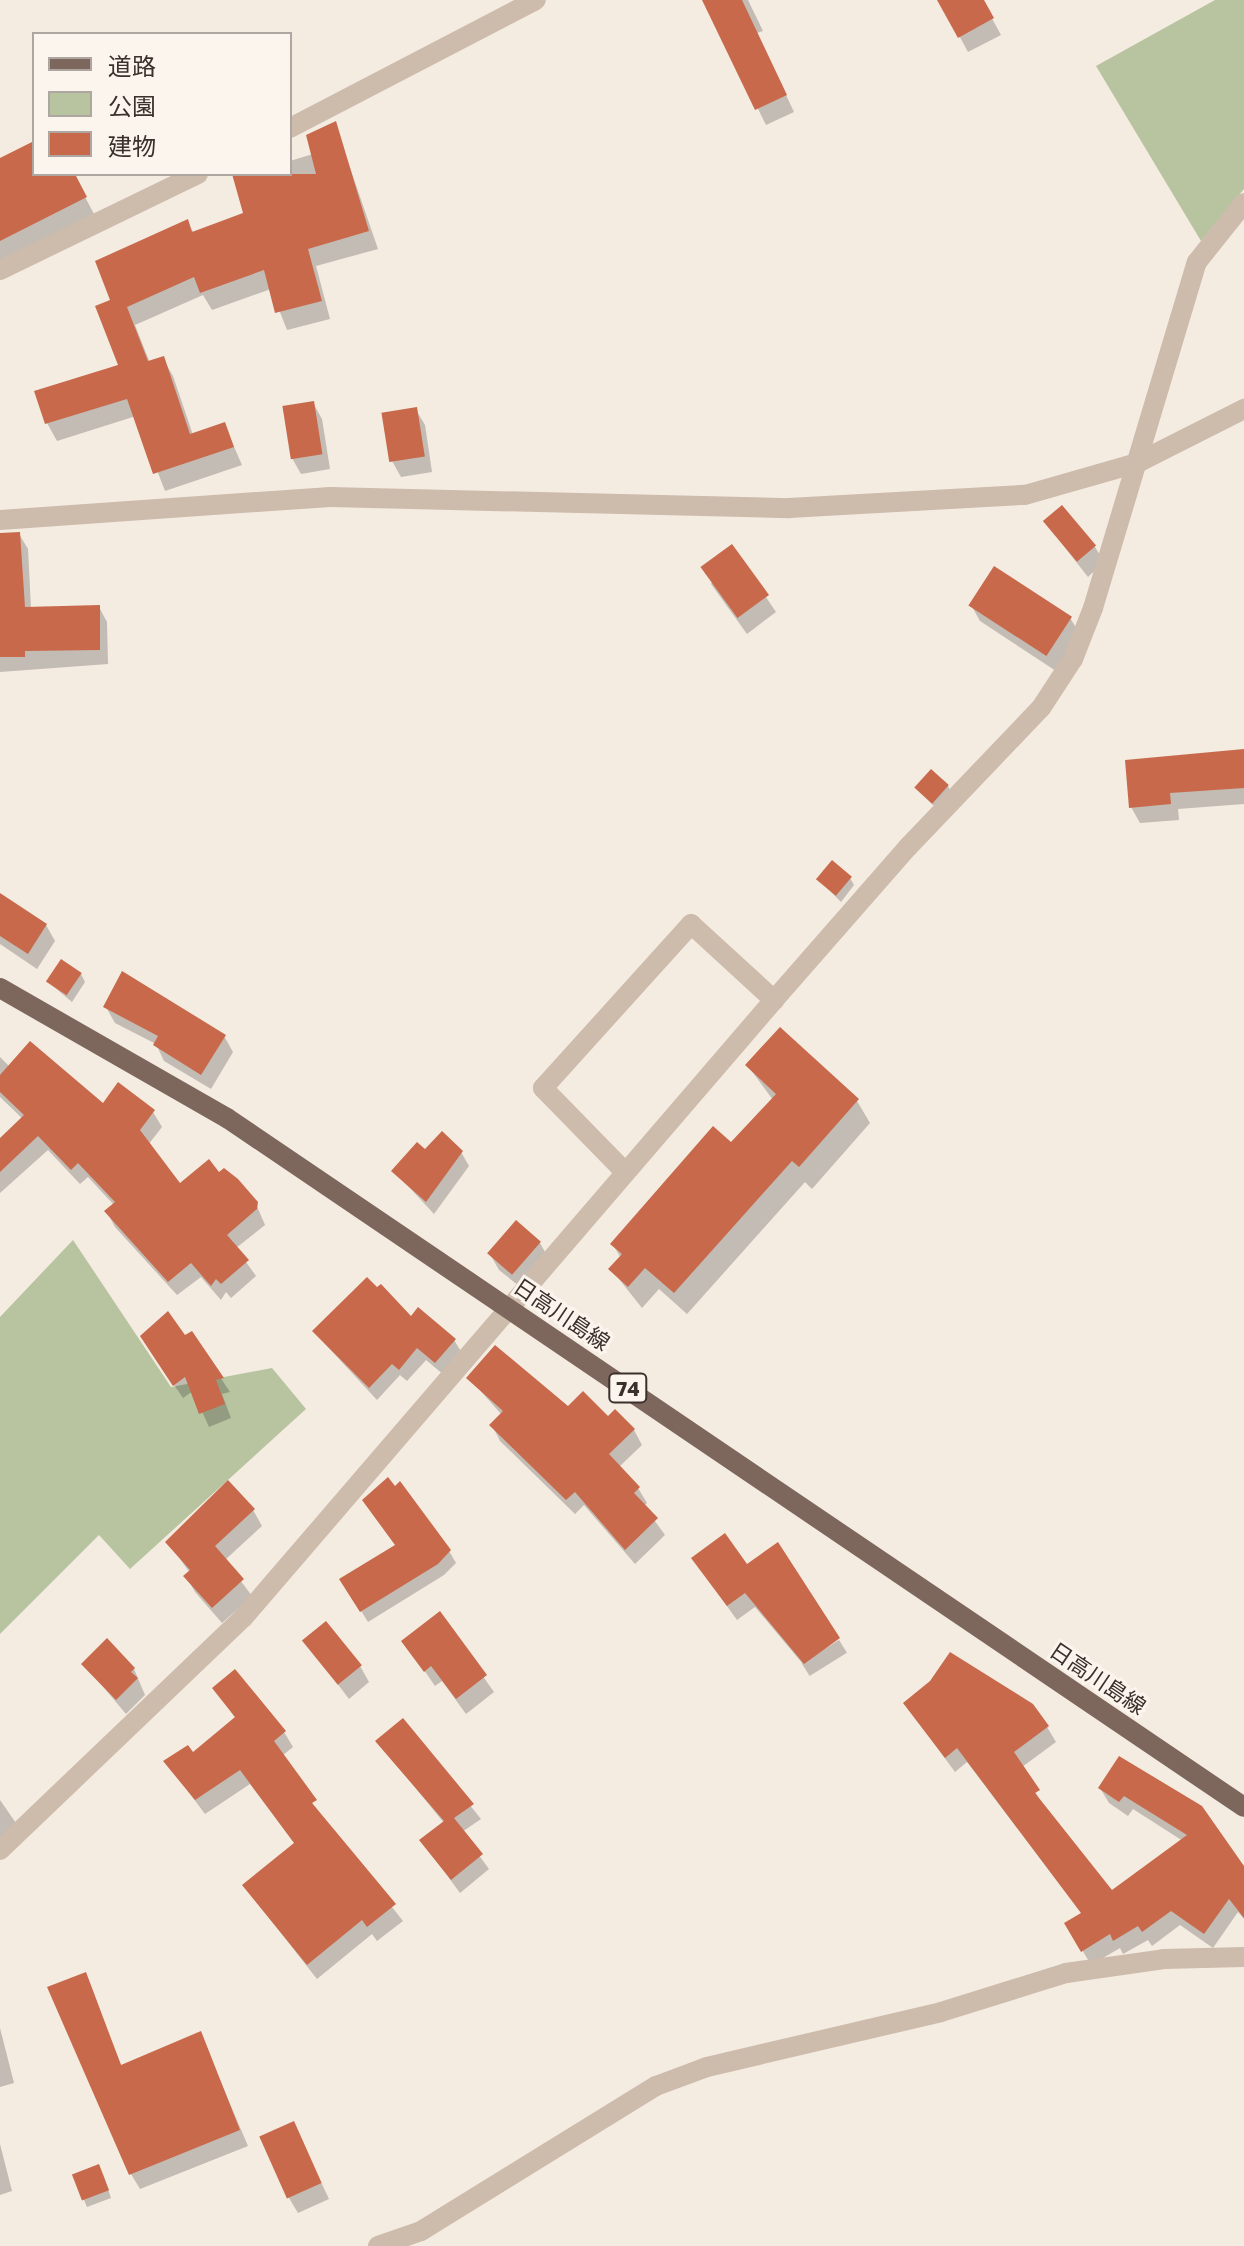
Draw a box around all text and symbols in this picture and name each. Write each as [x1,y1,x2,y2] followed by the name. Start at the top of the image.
[32,32,292,176] legend
[108,51,156,80] text: 道路
[108,91,156,120] text: 公園
[108,131,156,160] text: 建物
[509,1272,615,1356] street label: 日高川島線
[608,1372,648,1404] road number: 74
[1045,1636,1151,1720] street label: 日高川島線

